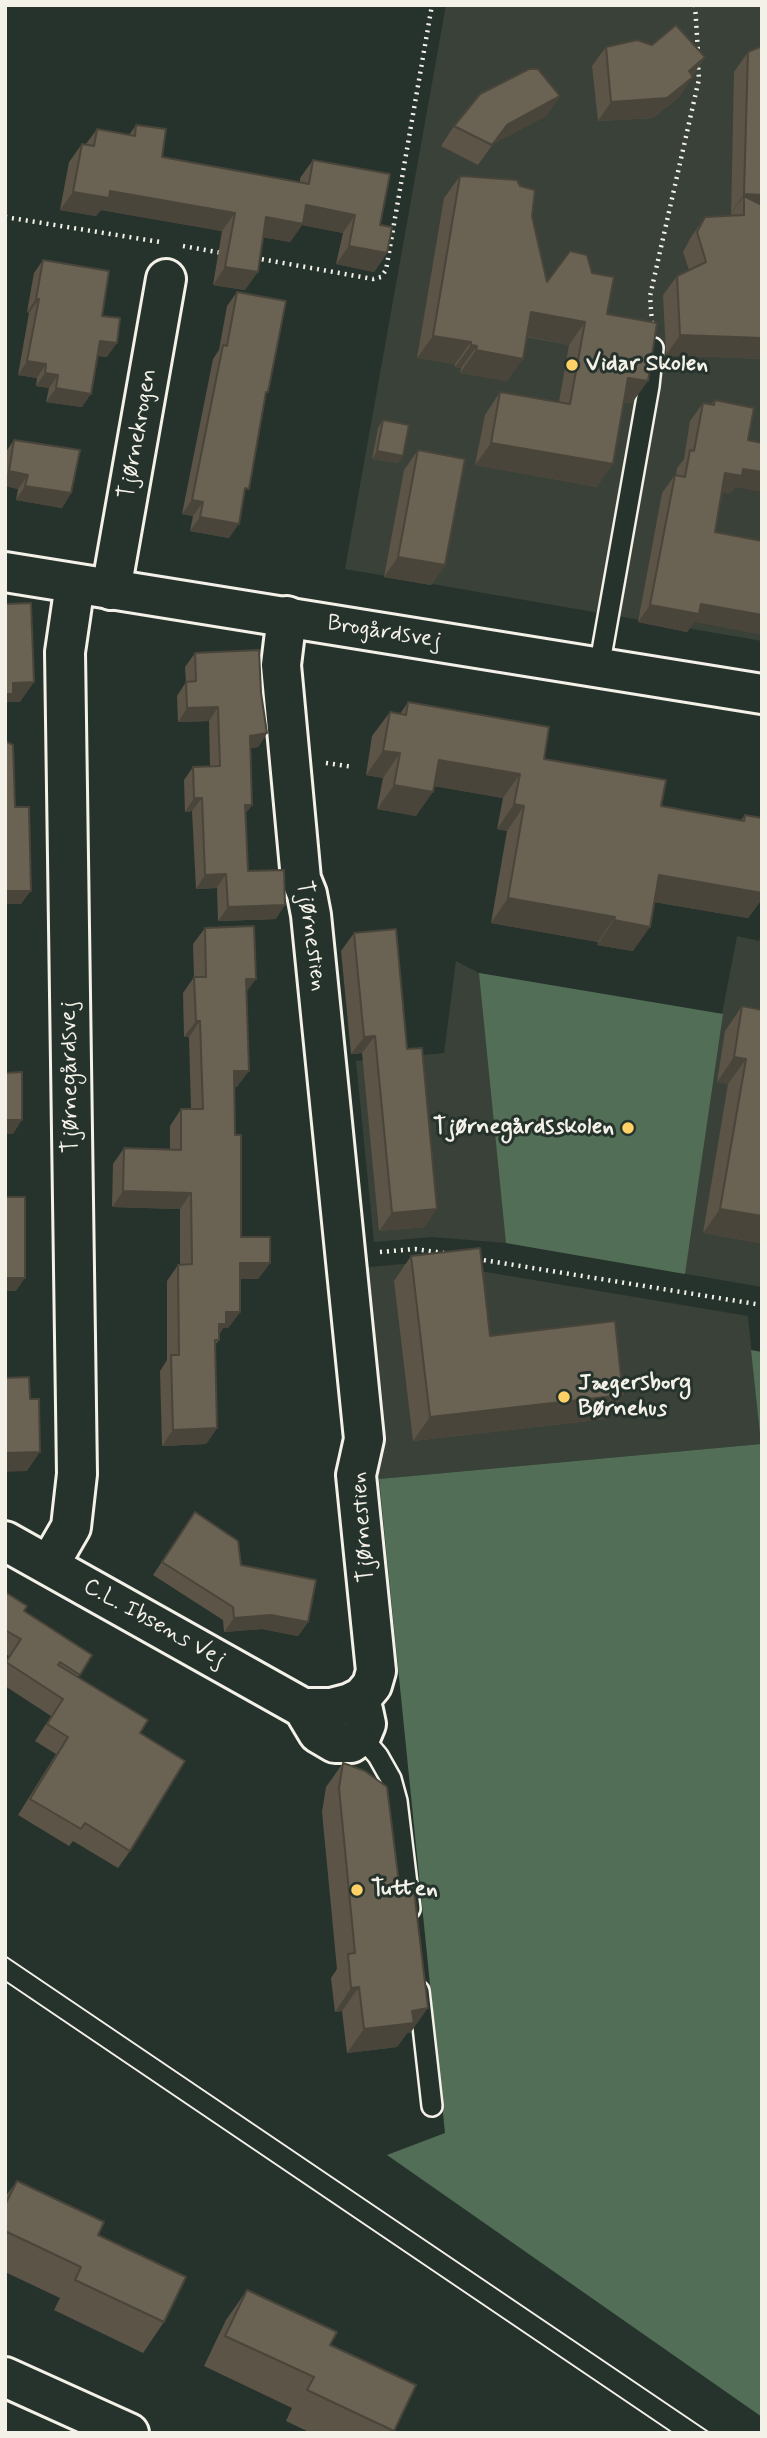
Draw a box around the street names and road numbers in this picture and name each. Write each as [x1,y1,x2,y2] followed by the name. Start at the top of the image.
[114,367,164,501] street label: Tjørnekrogen
[325,610,443,656] street label: Brogårdsvej
[289,879,331,993] street label: Tjørnestien
[56,1001,86,1153] street label: Tjørnegårdsvej
[346,1471,382,1583] street label: Tjørnestien
[78,1573,230,1675] street label: C.L. Ibsens Vej

